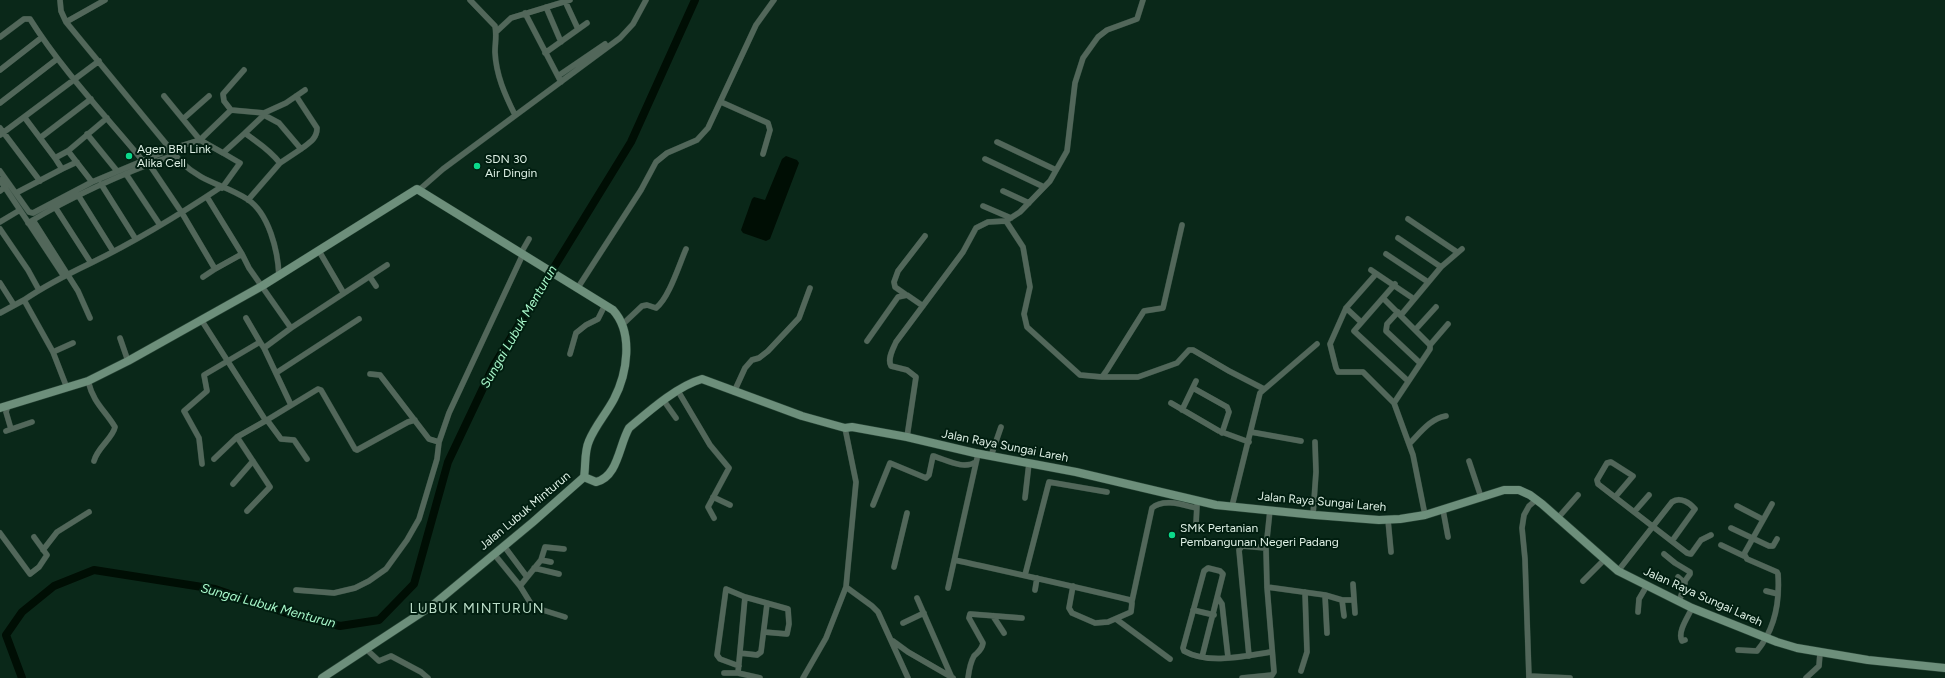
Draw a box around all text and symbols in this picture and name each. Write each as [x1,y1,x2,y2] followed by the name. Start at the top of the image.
[137,142,211,170] place label: Agen BRI Link Alika Cell
[124,151,134,161] marker: Agen BRI Link Alika Cell
[485,152,537,180] place label: SDN 30 Air Dingin
[472,161,482,171] marker: SDN 30 Air Dingin
[477,263,561,391] water label: Sungai Lubuk Menturun
[940,427,1070,465] street label: Jalan Raya Sungai Lareh
[477,469,573,553] street label: Jalan Lubuk Minturun
[1257,489,1387,515] street label: Jalan Raya Sungai Lareh
[1180,521,1339,549] place label: SMK Pertanian Pembangunan Negeri Padang
[1167,530,1177,540] marker: SMK Pertanian Pembangunan Negeri Padang
[1641,564,1765,630] street label: Jalan Raya Sungai Lareh
[199,580,337,632] water label: Sungai Lubuk Menturun
[409,601,545,617] district label: LUBUK MINTURUN

